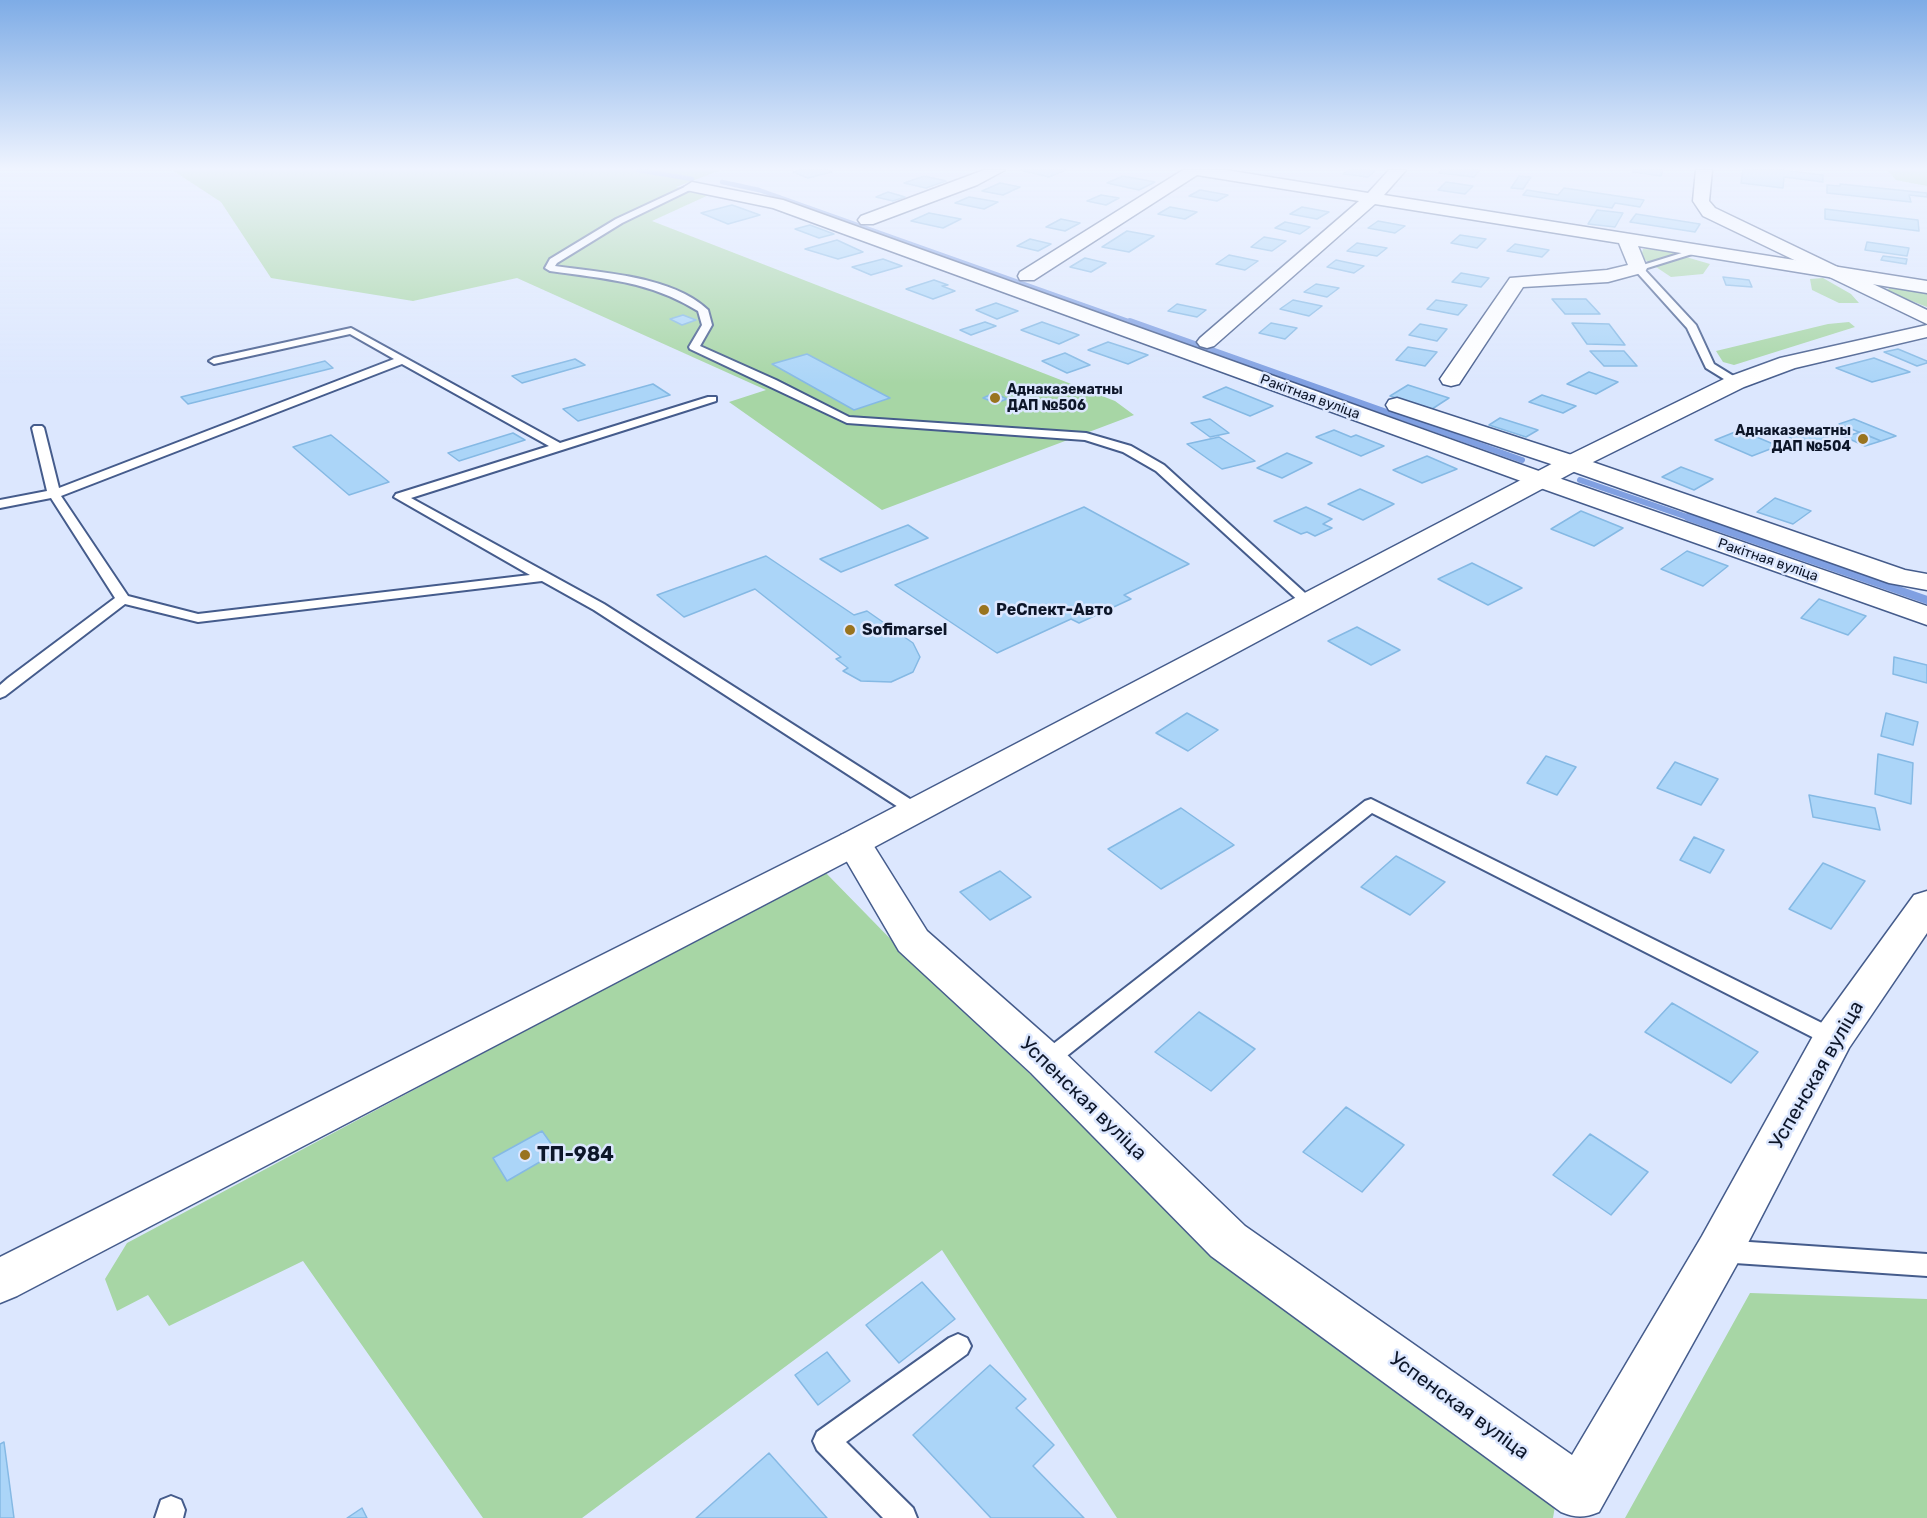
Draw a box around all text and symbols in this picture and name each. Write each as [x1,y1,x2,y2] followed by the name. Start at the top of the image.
[1258,371,1362,423] street label: Ракітная вуліца
[1007,382,1123,414] place label: Аднаказематны ДАП №506
[988,391,1002,405] marker: Аднаказематны ДАП №506
[1735,423,1851,455] place label: Аднаказематны ДАП №504
[1856,432,1870,446] marker: Аднаказематны ДАП №504
[1716,535,1820,585] street label: Ракітная вуліца
[996,600,1113,620] place label: РеСпект-Авто
[977,603,991,617] marker: РеСпект-Авто
[862,620,947,640] place label: Sofimarsel
[843,623,857,637] marker: Sofimarsel
[1765,997,1869,1153] street label: Успенская вуліца
[1015,1032,1151,1166] street label: Успенская вуліца
[537,1143,614,1167] place label: ТП-984
[518,1148,532,1162] marker: ТП-984
[1385,1347,1533,1465] street label: Успенская вуліца

